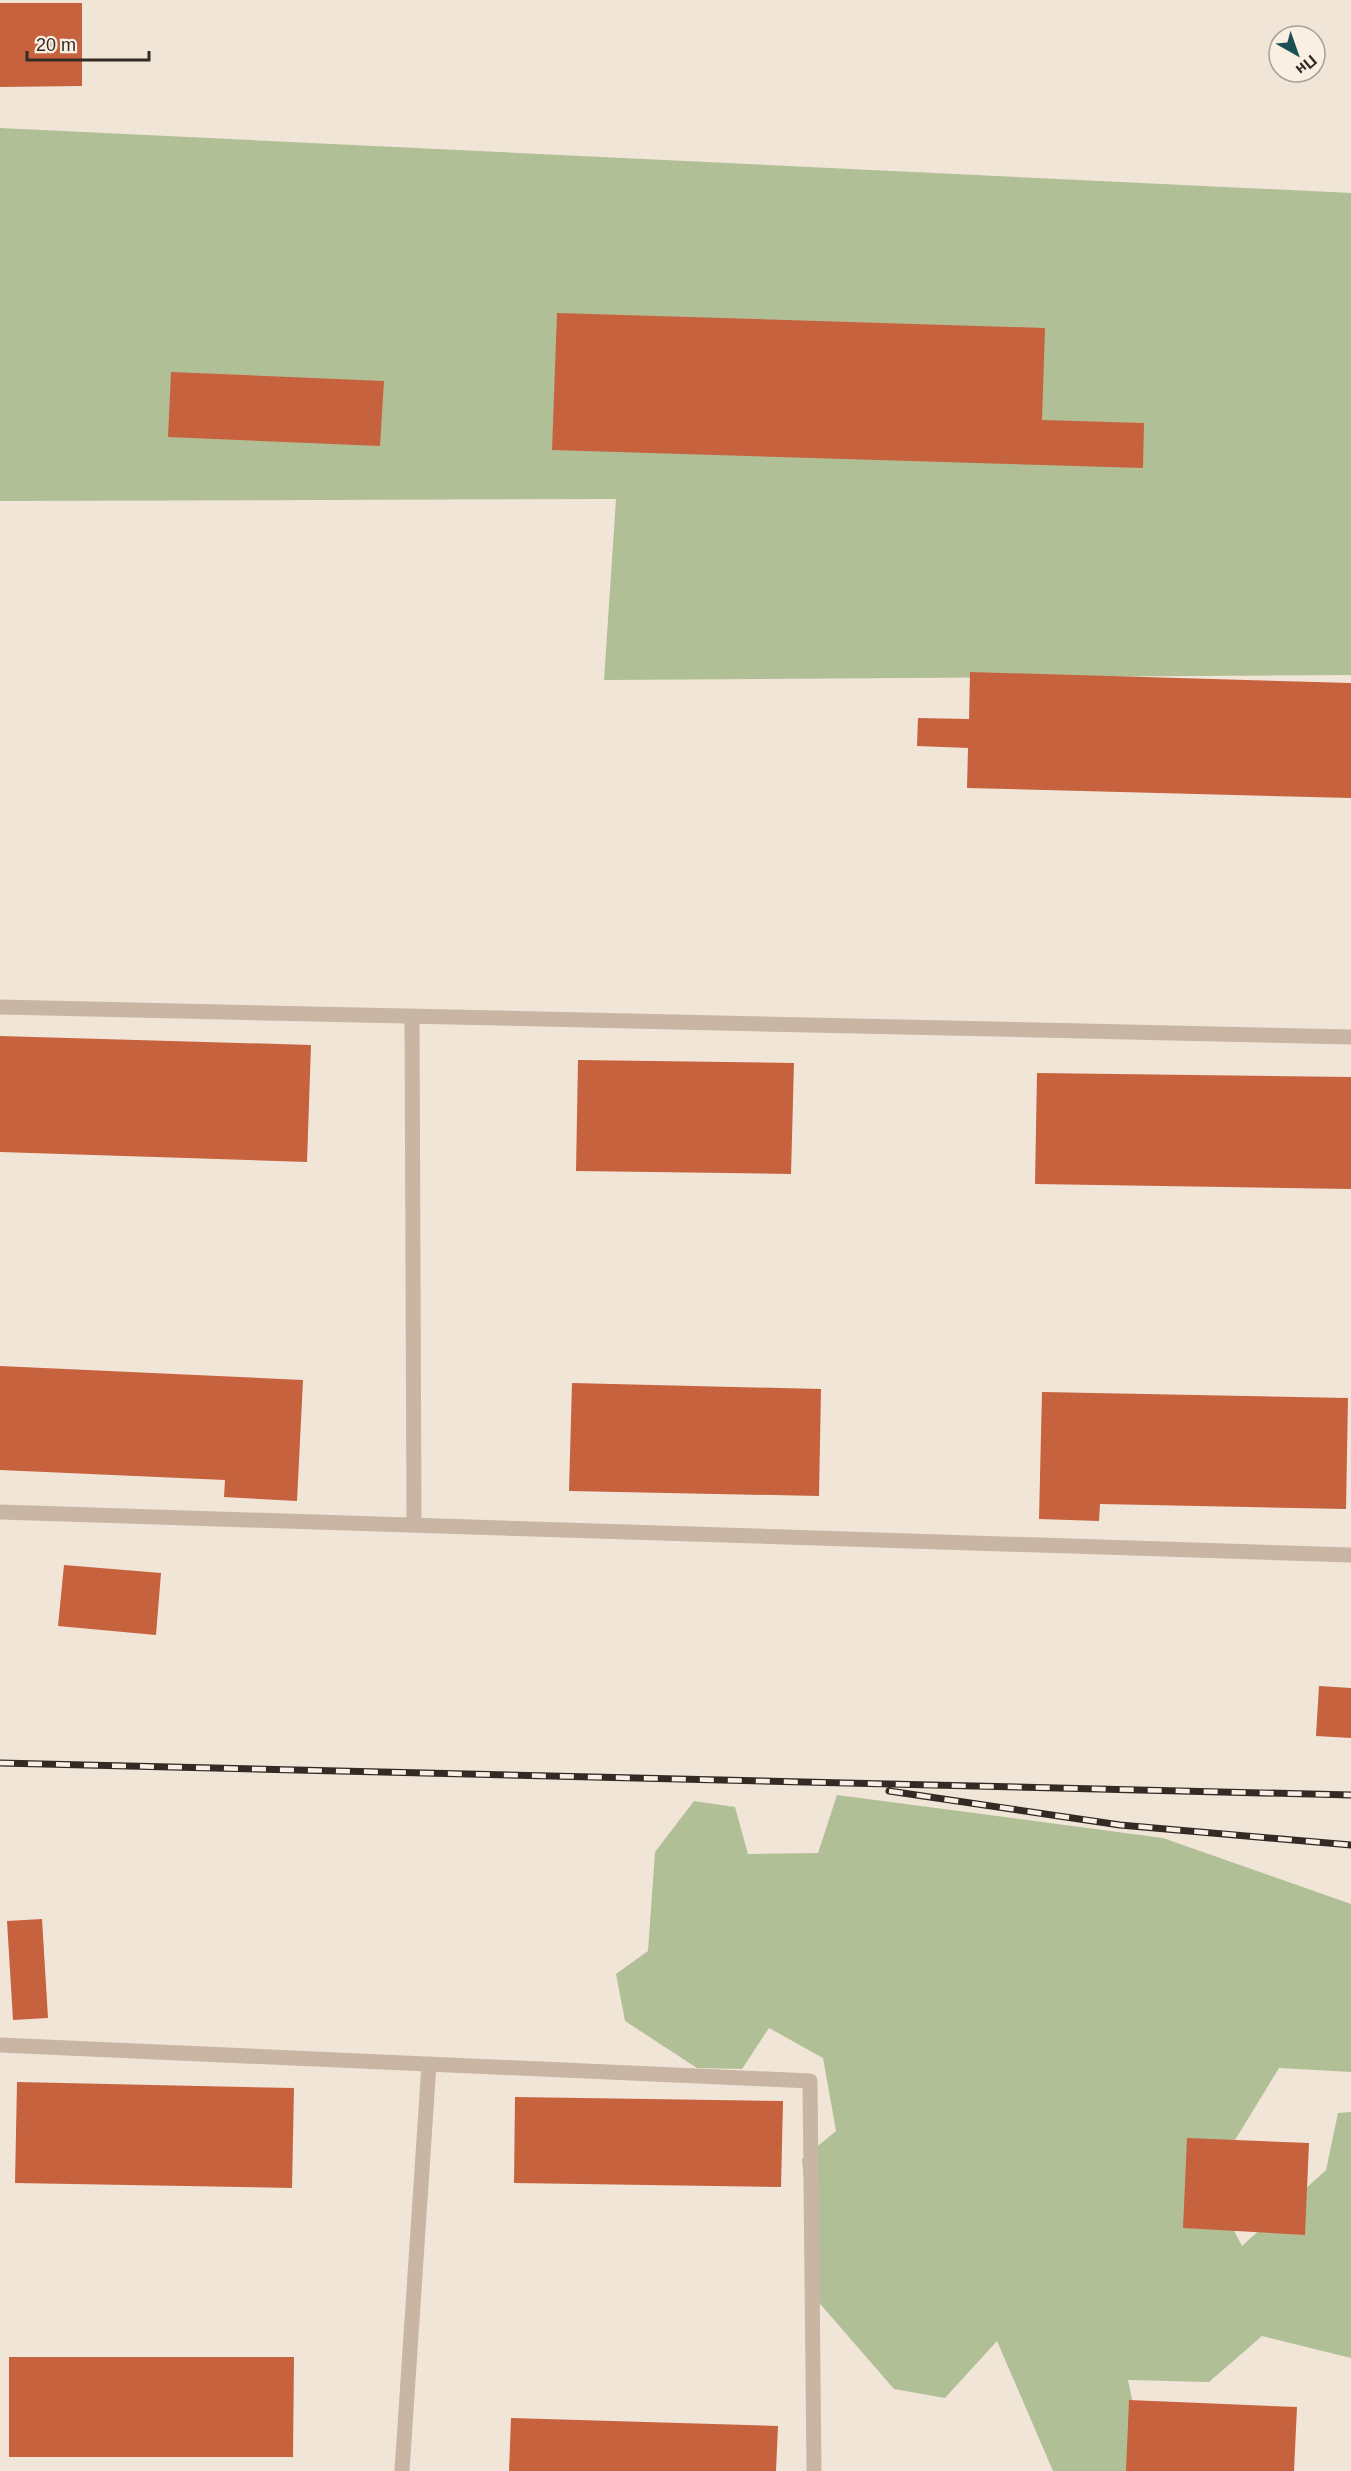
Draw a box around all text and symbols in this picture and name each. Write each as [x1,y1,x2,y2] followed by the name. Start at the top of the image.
[27,24,148,62] scale bar
[1267,24,1327,84] north arrow
[36,35,76,55] text: 20 m
[1293,52,1320,78] text: Пн

